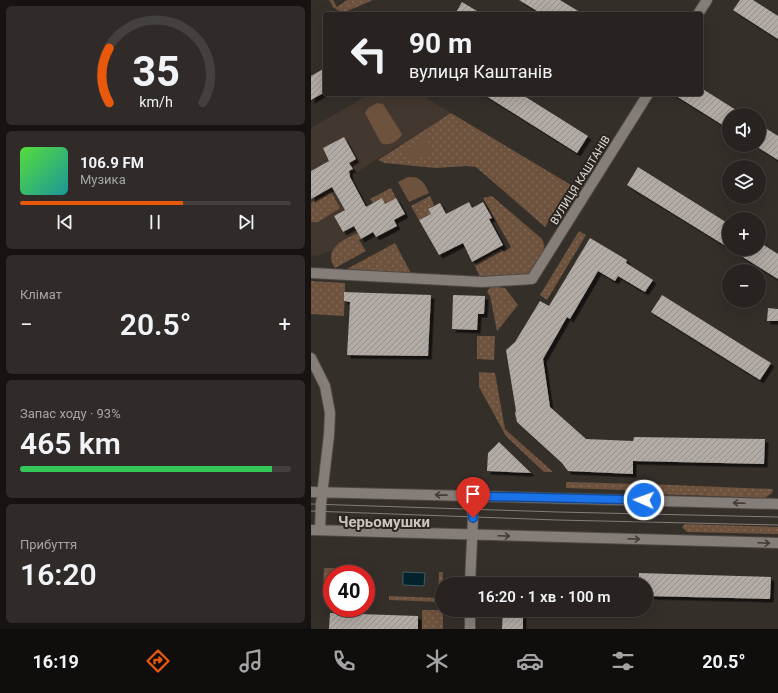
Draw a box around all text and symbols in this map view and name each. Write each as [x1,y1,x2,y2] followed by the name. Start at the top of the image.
[409,27,472,60] text: 90 m
[343,28,395,80] icon: left
[132,47,179,96] text: 35
[409,61,553,82] text: вулиця Каштанів
[139,94,172,110] text: km/h
[722,108,766,308] map controls
[722,108,766,152] button: sound
[548,133,613,227] street label: ВУЛИЦЯ КАШТАНІВ
[80,154,144,172] text: 106.9 FM
[722,160,766,204] button: layers
[80,172,126,187] text: Музика
[54,211,76,233] icon: previous
[144,211,166,233] icon: pause
[235,211,257,233] icon: next
[722,212,766,256] button: +
[722,264,766,308] button: −
[20,287,62,302] text: Клімат
[120,307,191,342] text: 20.5°
[20,312,33,337] text: −
[279,312,291,337] text: +
[20,406,121,421] text: Запас ходу · 93%
[20,426,121,461] text: 465 km
[456,477,490,518] pin
[623,479,665,521] position arrow
[462,483,484,505] icon: arrive
[435,491,448,499] one-way arrow
[733,499,746,507] one-way arrow
[338,513,430,531] district label: Черьомушки
[497,532,510,540] one-way arrow
[627,536,640,543] one-way arrow
[20,537,77,552] text: Прибуття
[757,539,770,547] one-way arrow
[20,557,97,592] text: 16:20
[323,565,375,617] speed limit sign: 40
[478,588,610,606] text: 16:20 · 1 хв · 100 m
[144,647,172,675] icon: directions
[237,647,265,675] icon: music
[330,647,358,675] icon: phone
[423,647,451,675] icon: climate
[516,647,544,675] icon: car
[609,647,637,675] icon: filters
[33,651,79,672] text: 16:19
[702,651,745,672] text: 20.5°

